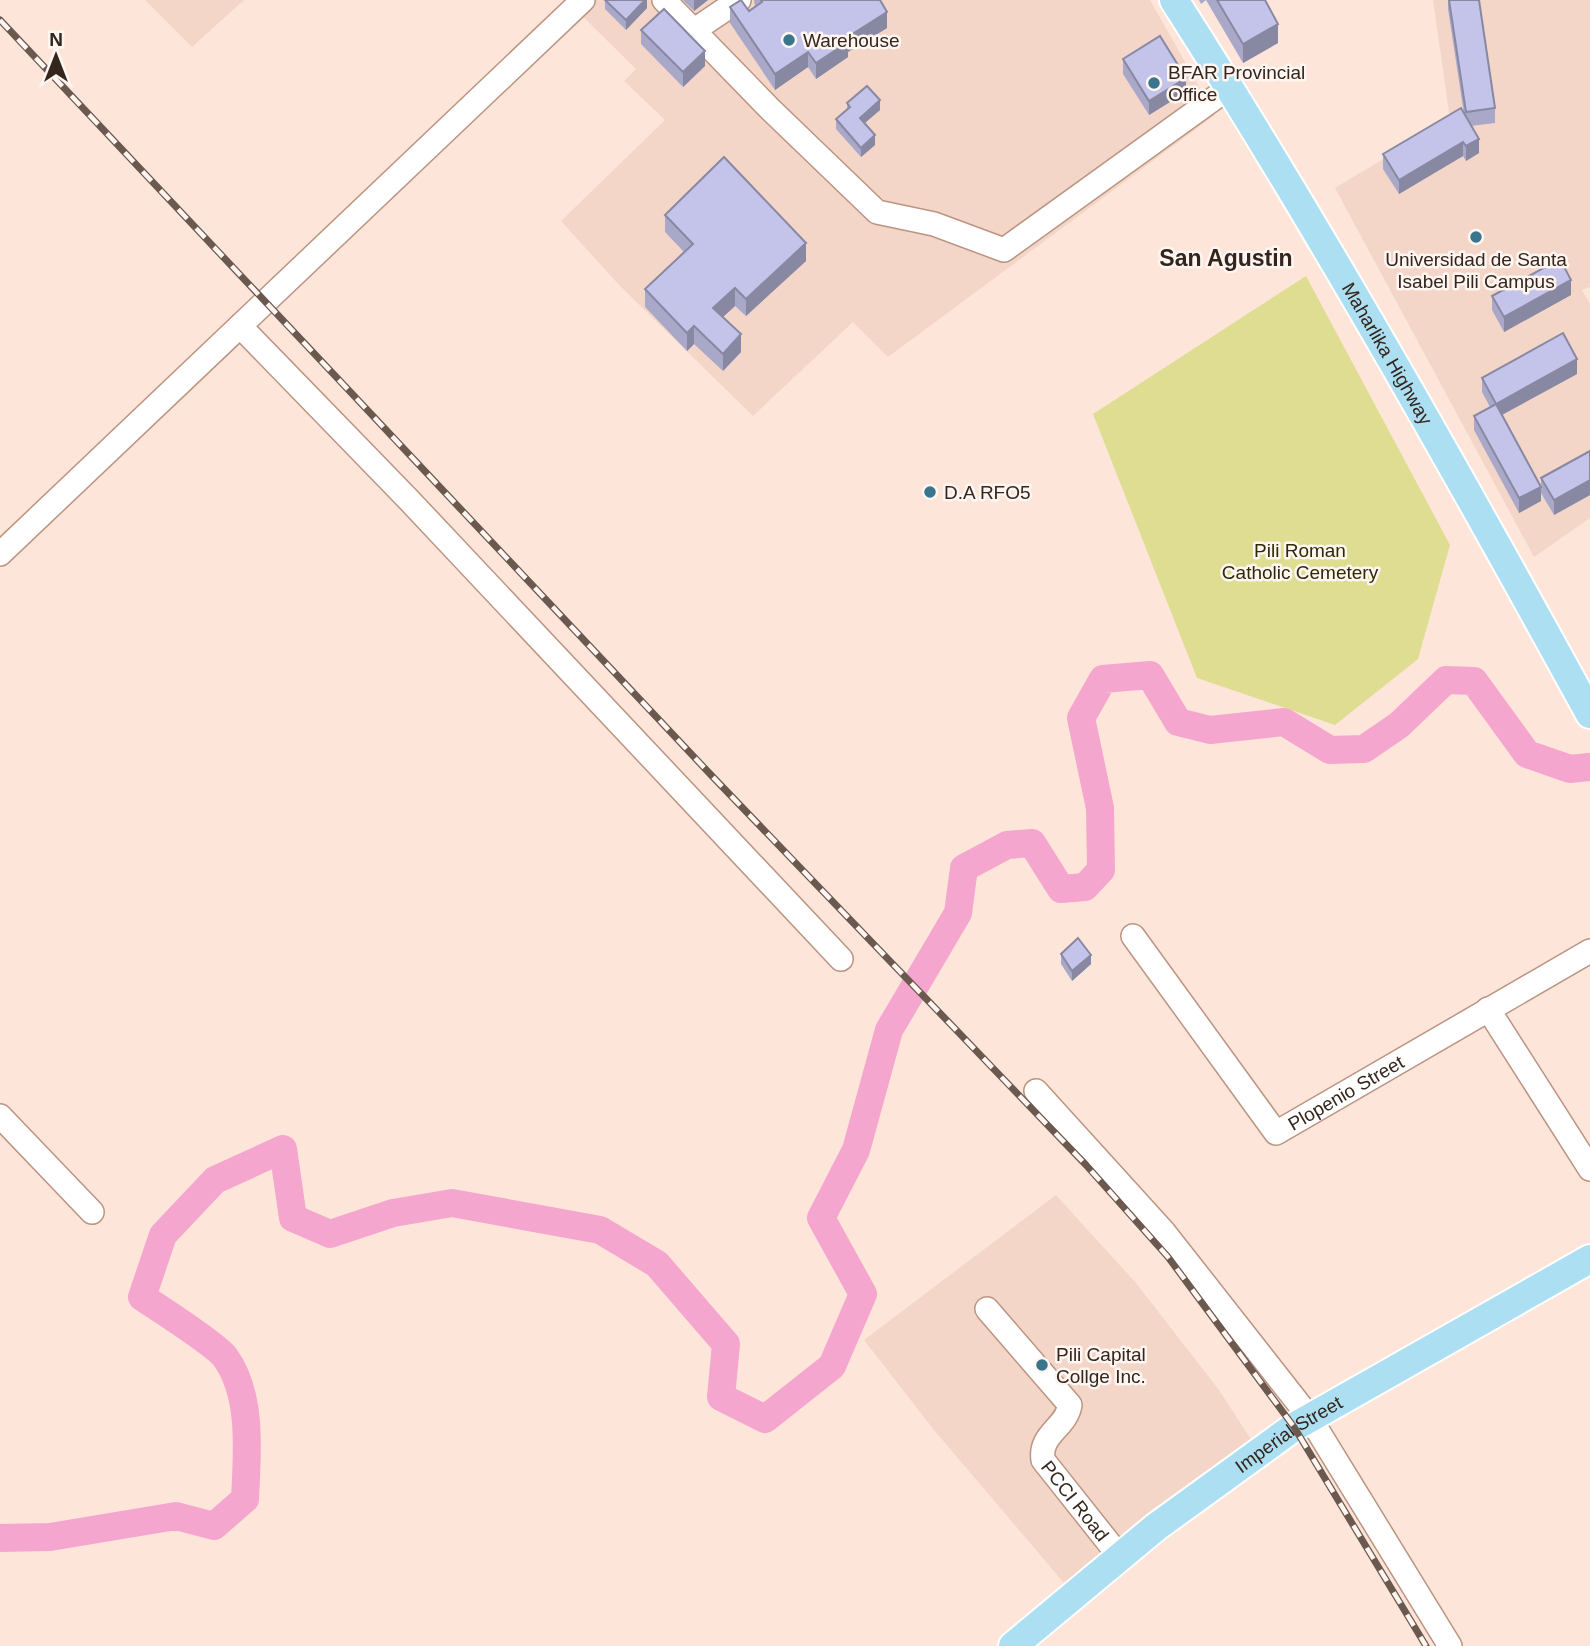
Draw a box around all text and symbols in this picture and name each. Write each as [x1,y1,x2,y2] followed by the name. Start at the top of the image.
[21,21,91,91] north arrow
[49,29,63,50] text: N
[803,30,899,51] place label: Warehouse
[781,32,797,48] marker: Warehouse
[1168,62,1305,105] place label: BFAR Provincial Office
[1146,75,1162,91] marker: BFAR Provincial Office
[1468,229,1484,245] marker: Universidad de Santa Isabel Pili Campus
[1159,245,1293,271] district label: San Agustin
[1385,249,1567,292] place label: Universidad de Santa Isabel Pili Campus
[1338,279,1437,429] street label: Maharlika Highway
[944,482,1031,503] place label: D.A RFO5
[922,484,938,500] marker: D.A RFO5
[1222,540,1379,583] park label: Pili Roman Catholic Cemetery
[1284,1051,1408,1135] street label: Plopenio Street
[1056,1344,1146,1387] place label: Pili Capital Collge Inc.
[1034,1357,1050,1373] marker: Pili Capital Collge Inc.
[1231,1392,1346,1477] street label: Imperial Street
[1037,1457,1113,1545] street label: PCCI Road

